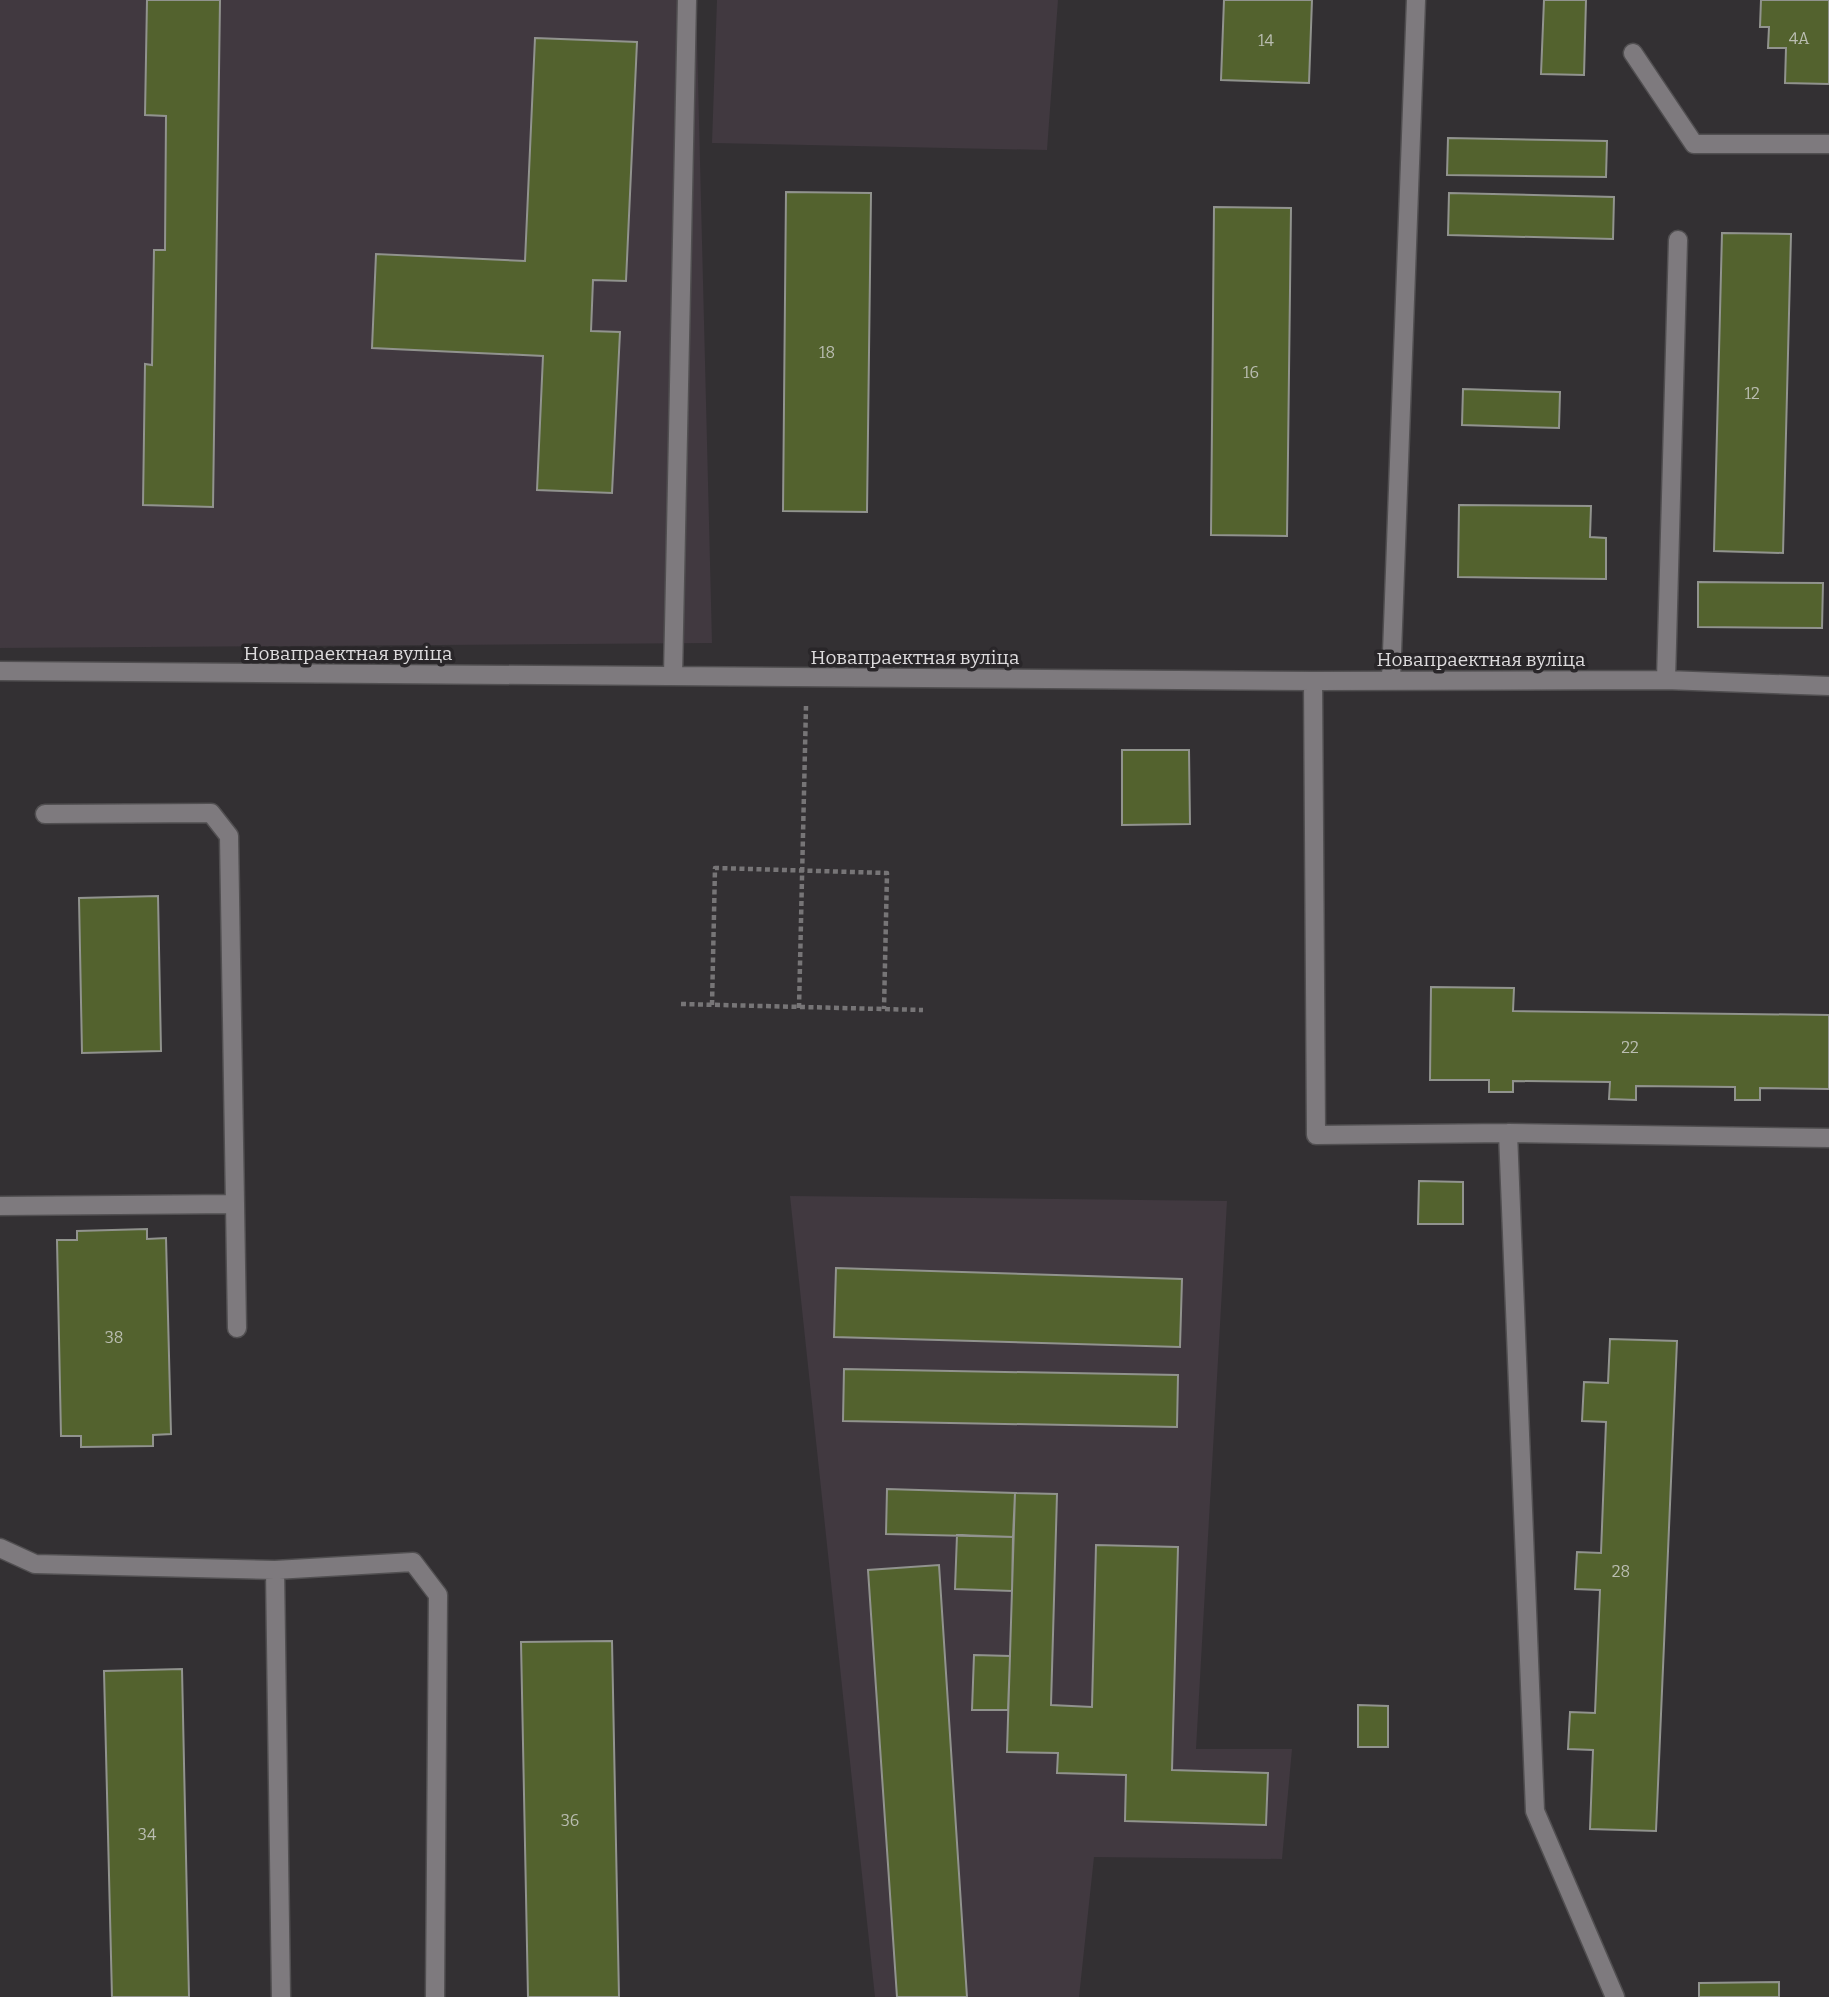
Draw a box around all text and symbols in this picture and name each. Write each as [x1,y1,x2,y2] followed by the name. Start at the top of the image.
[1789,29,1810,48] house number: 4А
[1258,31,1275,50] house number: 14
[819,343,835,362] house number: 18
[1243,363,1259,382] house number: 16
[1744,384,1760,403] house number: 12
[244,642,453,665] street label: Новапраектная вуліца
[811,646,1020,669] street label: Новапраектная вуліца
[1377,648,1586,671] street label: Новапраектная вуліца
[1621,1038,1639,1057] house number: 22
[105,1328,123,1347] house number: 38
[1612,1562,1630,1581] house number: 28
[561,1811,579,1830] house number: 36
[138,1825,157,1844] house number: 34

